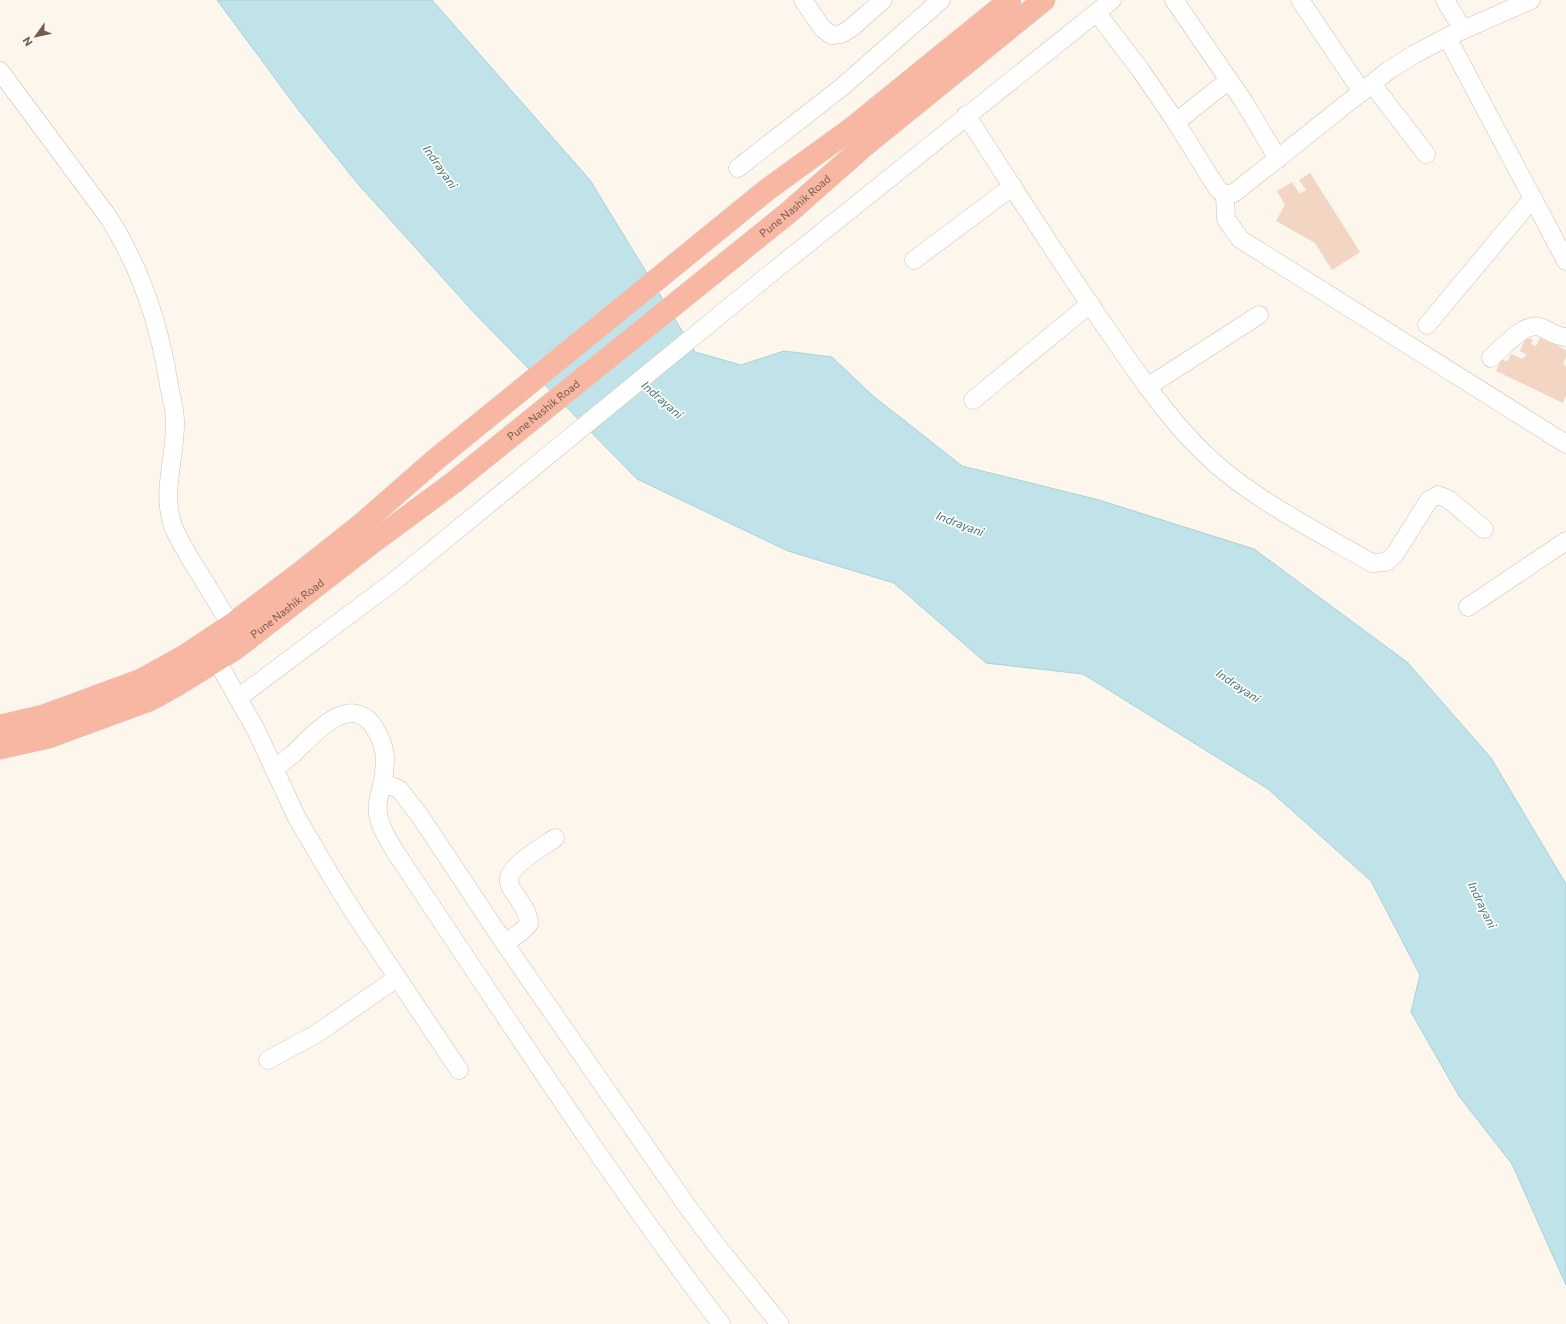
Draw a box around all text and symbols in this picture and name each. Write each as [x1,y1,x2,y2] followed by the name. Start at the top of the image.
[16,16,56,56] north arrow
[19,35,35,49] text: N
[421,142,461,192] water label: Indrayani
[756,172,833,240] street label: Pune Nashik Road
[504,377,582,443] street label: Pune Nashik Road
[639,377,687,422] water label: Indrayani
[934,508,987,539] water label: Indrayani
[248,576,326,641] street label: Pune Nashik Road
[1214,665,1264,706] water label: Indrayani
[1466,879,1501,931] water label: Indrayani

